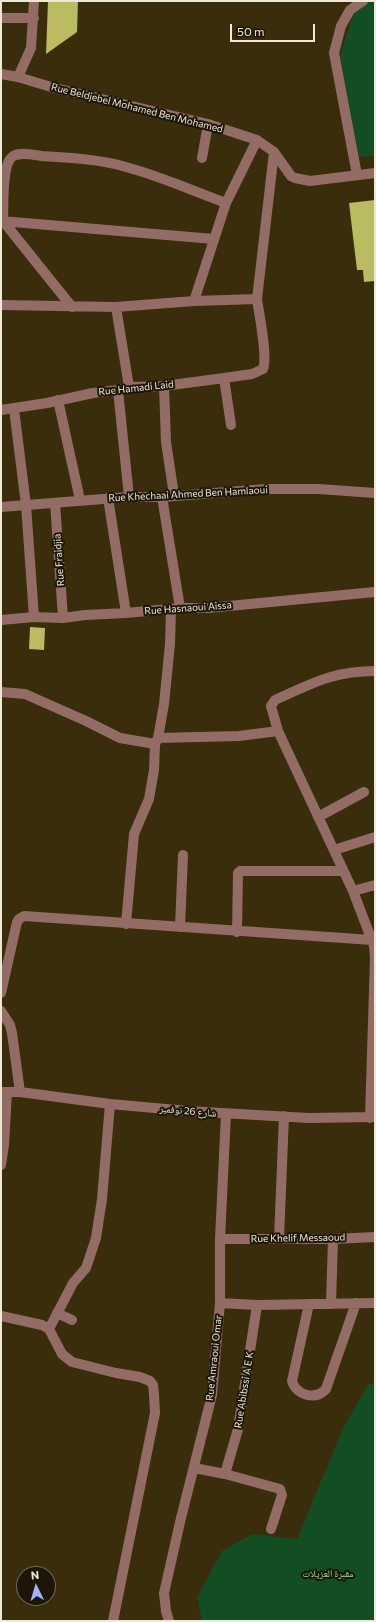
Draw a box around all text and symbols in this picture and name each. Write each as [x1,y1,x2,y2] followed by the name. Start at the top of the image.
[232,16,317,42] scale bar
[237,24,265,38] text: 50 m
[50,81,224,135] street label: Rue Beldjebel Mohamed Ben Mohamed
[98,378,174,398] street label: Rue Hamadi Laid
[108,484,268,504] street label: Rue Khechaai Ahmed Ben Hamlaoui
[51,533,67,587] street label: Rue Fraidjia
[144,599,232,617] street label: Rue Hasnaoui Aissa
[159,1103,217,1119] street label: شارع 26 نوفمبر
[251,1231,345,1245] street label: Rue Khelif Messaoud
[204,1314,224,1402] street label: Rue Amraoui Omar
[232,1351,256,1429] street label: Rue Abibssi A E K
[16,1566,56,1606] north arrow
[30,1568,40,1581] text: N
[302,1568,354,1580] park label: مقبرة العزيلات

